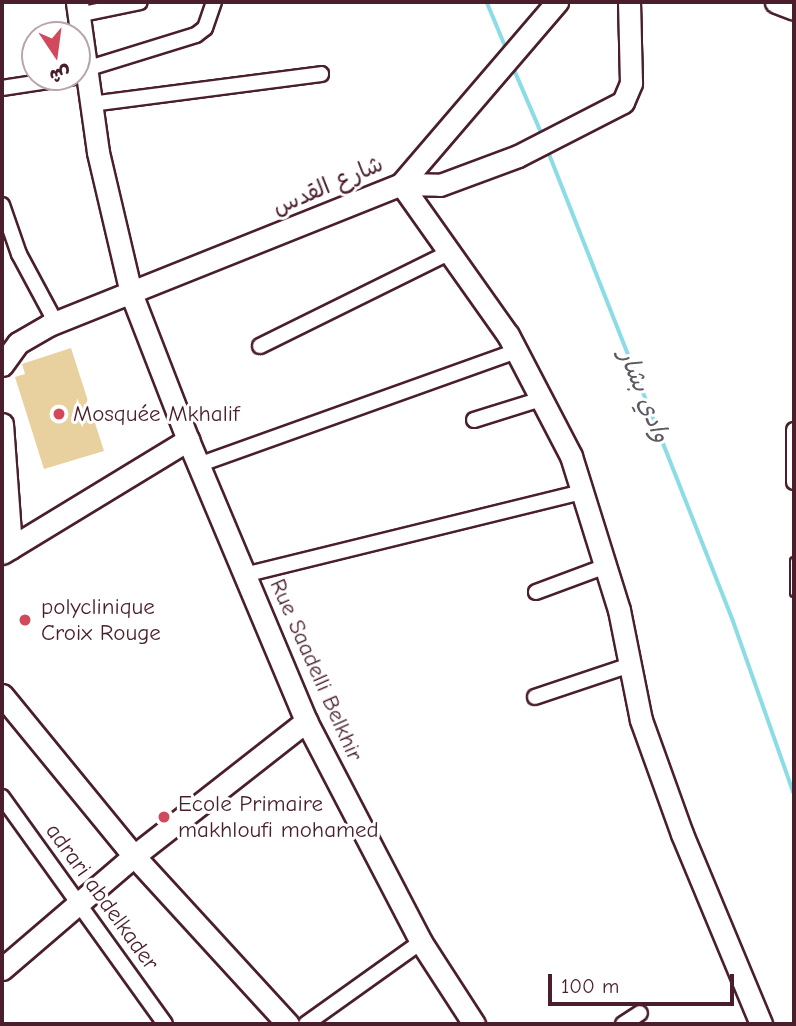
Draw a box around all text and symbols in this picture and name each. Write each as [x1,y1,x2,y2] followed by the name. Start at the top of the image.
[21,21,91,91] north arrow
[48,61,73,88] text: ش
[269,150,387,222] street label: شارع القدس
[612,346,676,446] water label: وادي بشار
[73,400,239,428] place label: Mosquée Mkhalif
[51,406,67,422] marker: Mosquée Mkhalif
[263,575,369,765] street label: Rue Saadelli Belkhir
[41,593,161,647] place label: polyclinique Croix Rouge
[15,610,35,630] marker: polyclinique Croix Rouge
[178,790,379,844] place label: Ecole Primaire makhloufi mohamed
[156,809,172,825] marker: Ecole Primaire makhloufi mohamed
[39,818,165,976] street label: adrari abdelkader
[551,960,736,1004] scale bar
[561,974,619,998] text: 100 m

